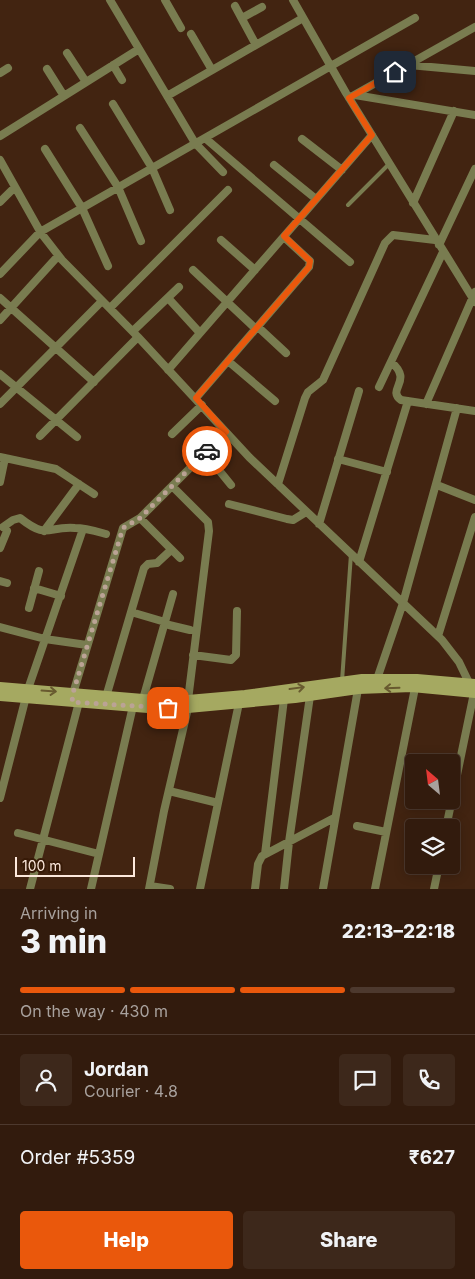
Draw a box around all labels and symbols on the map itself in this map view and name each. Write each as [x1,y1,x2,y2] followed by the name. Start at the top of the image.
[374,51,416,93] pin
[182,426,232,476] courier
[289,683,305,693] one-way arrow
[384,683,400,693] one-way arrow
[40,686,56,695] one-way arrow
[147,687,189,729] pin
[405,754,460,809] north arrow
[15,854,135,877] scale bar

